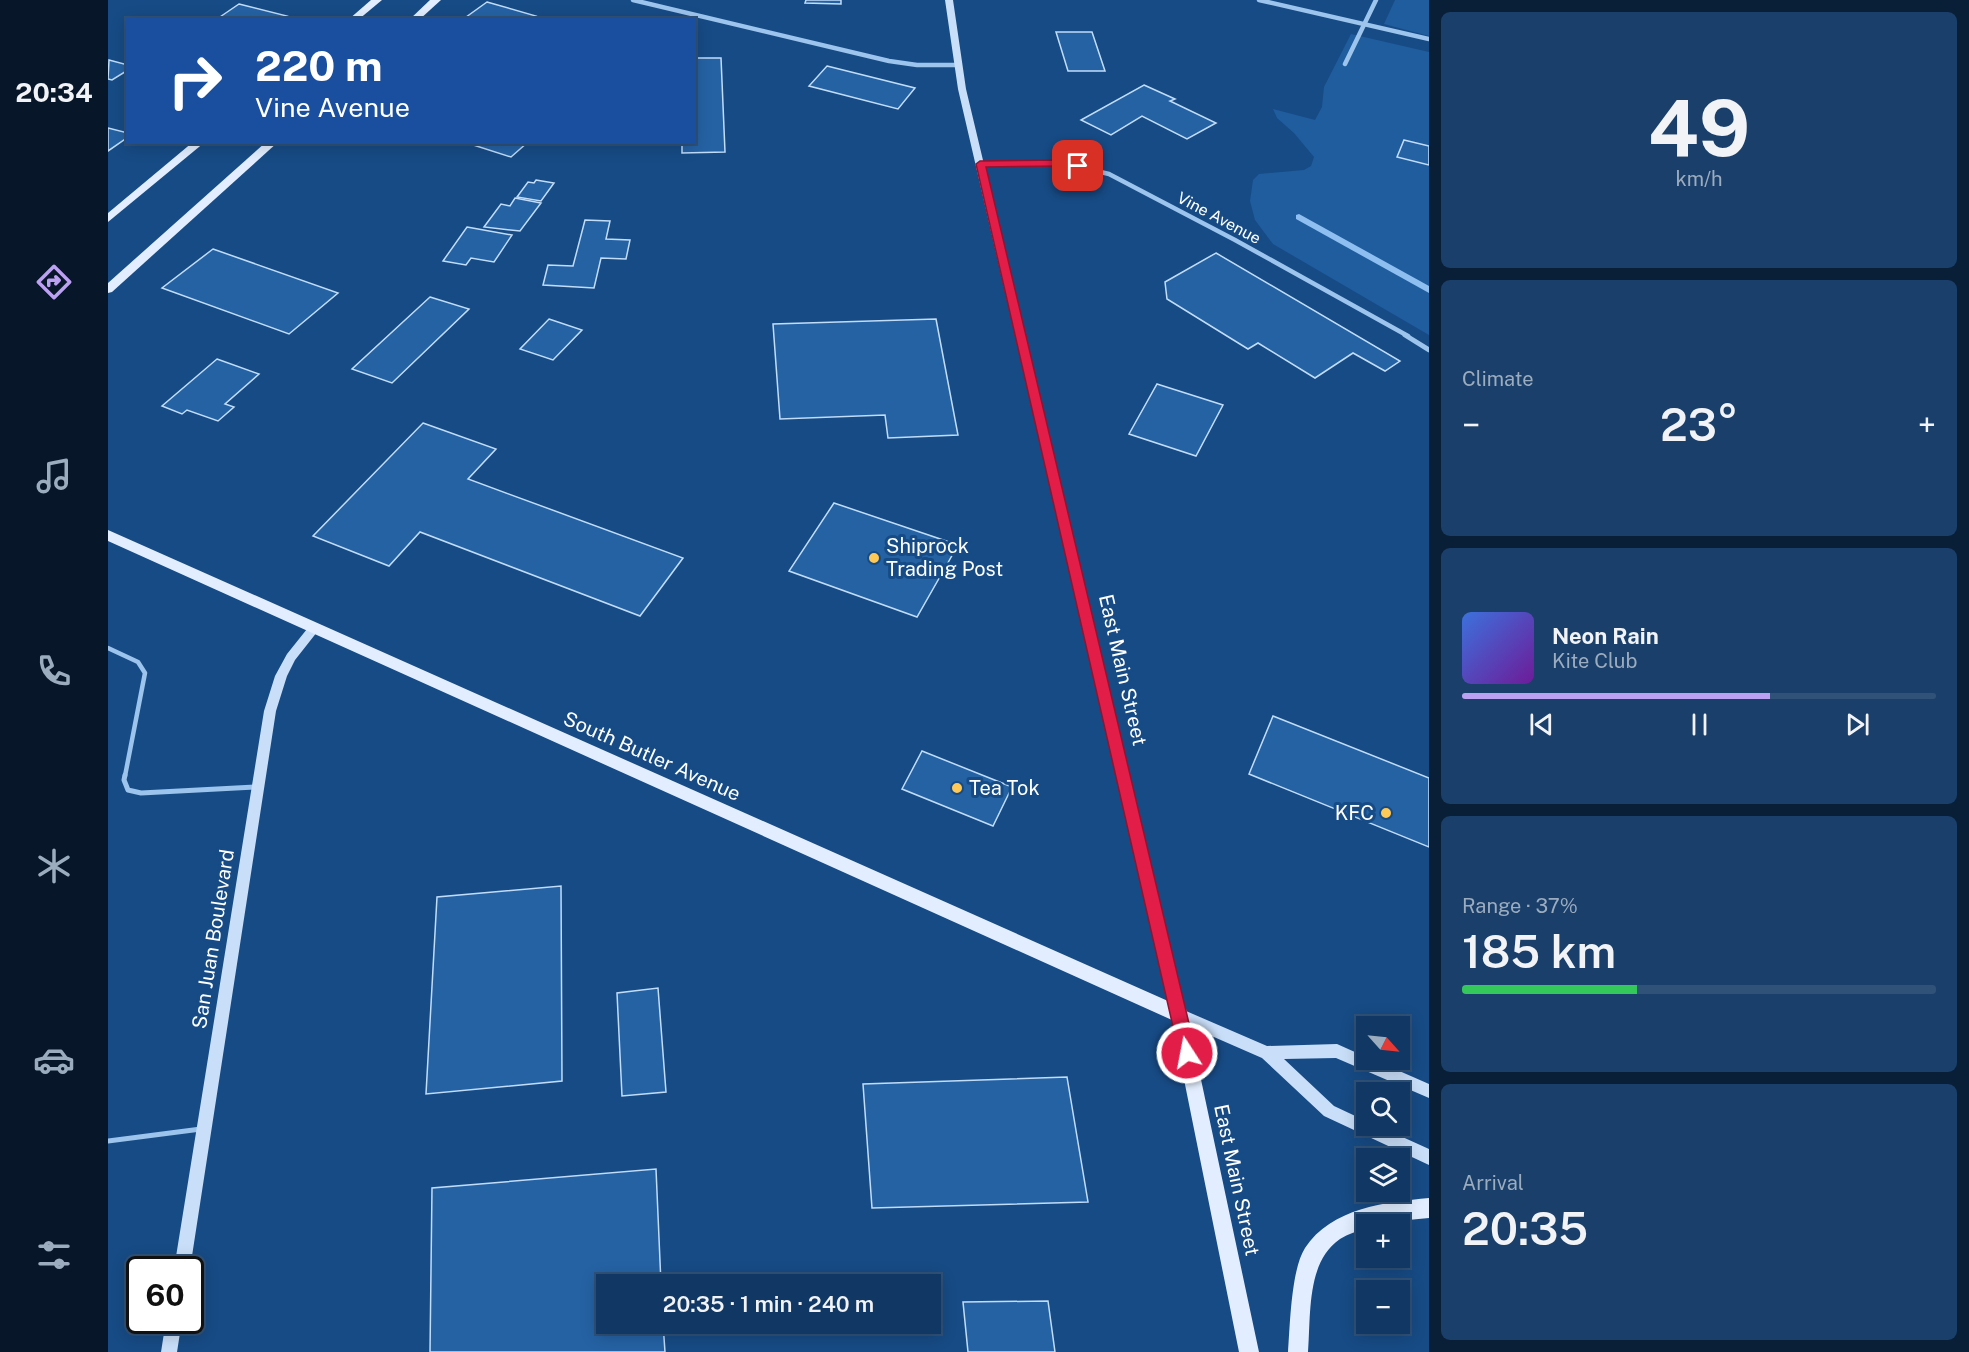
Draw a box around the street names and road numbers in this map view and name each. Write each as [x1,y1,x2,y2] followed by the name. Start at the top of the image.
[1174,188,1264,248] street label: Vine Avenue
[1094,592,1152,748] street label: East Main Street
[560,706,744,806] street label: South Butler Avenue
[187,848,239,1030] street label: San Juan Boulevard
[1209,1102,1265,1258] street label: East Main Street

